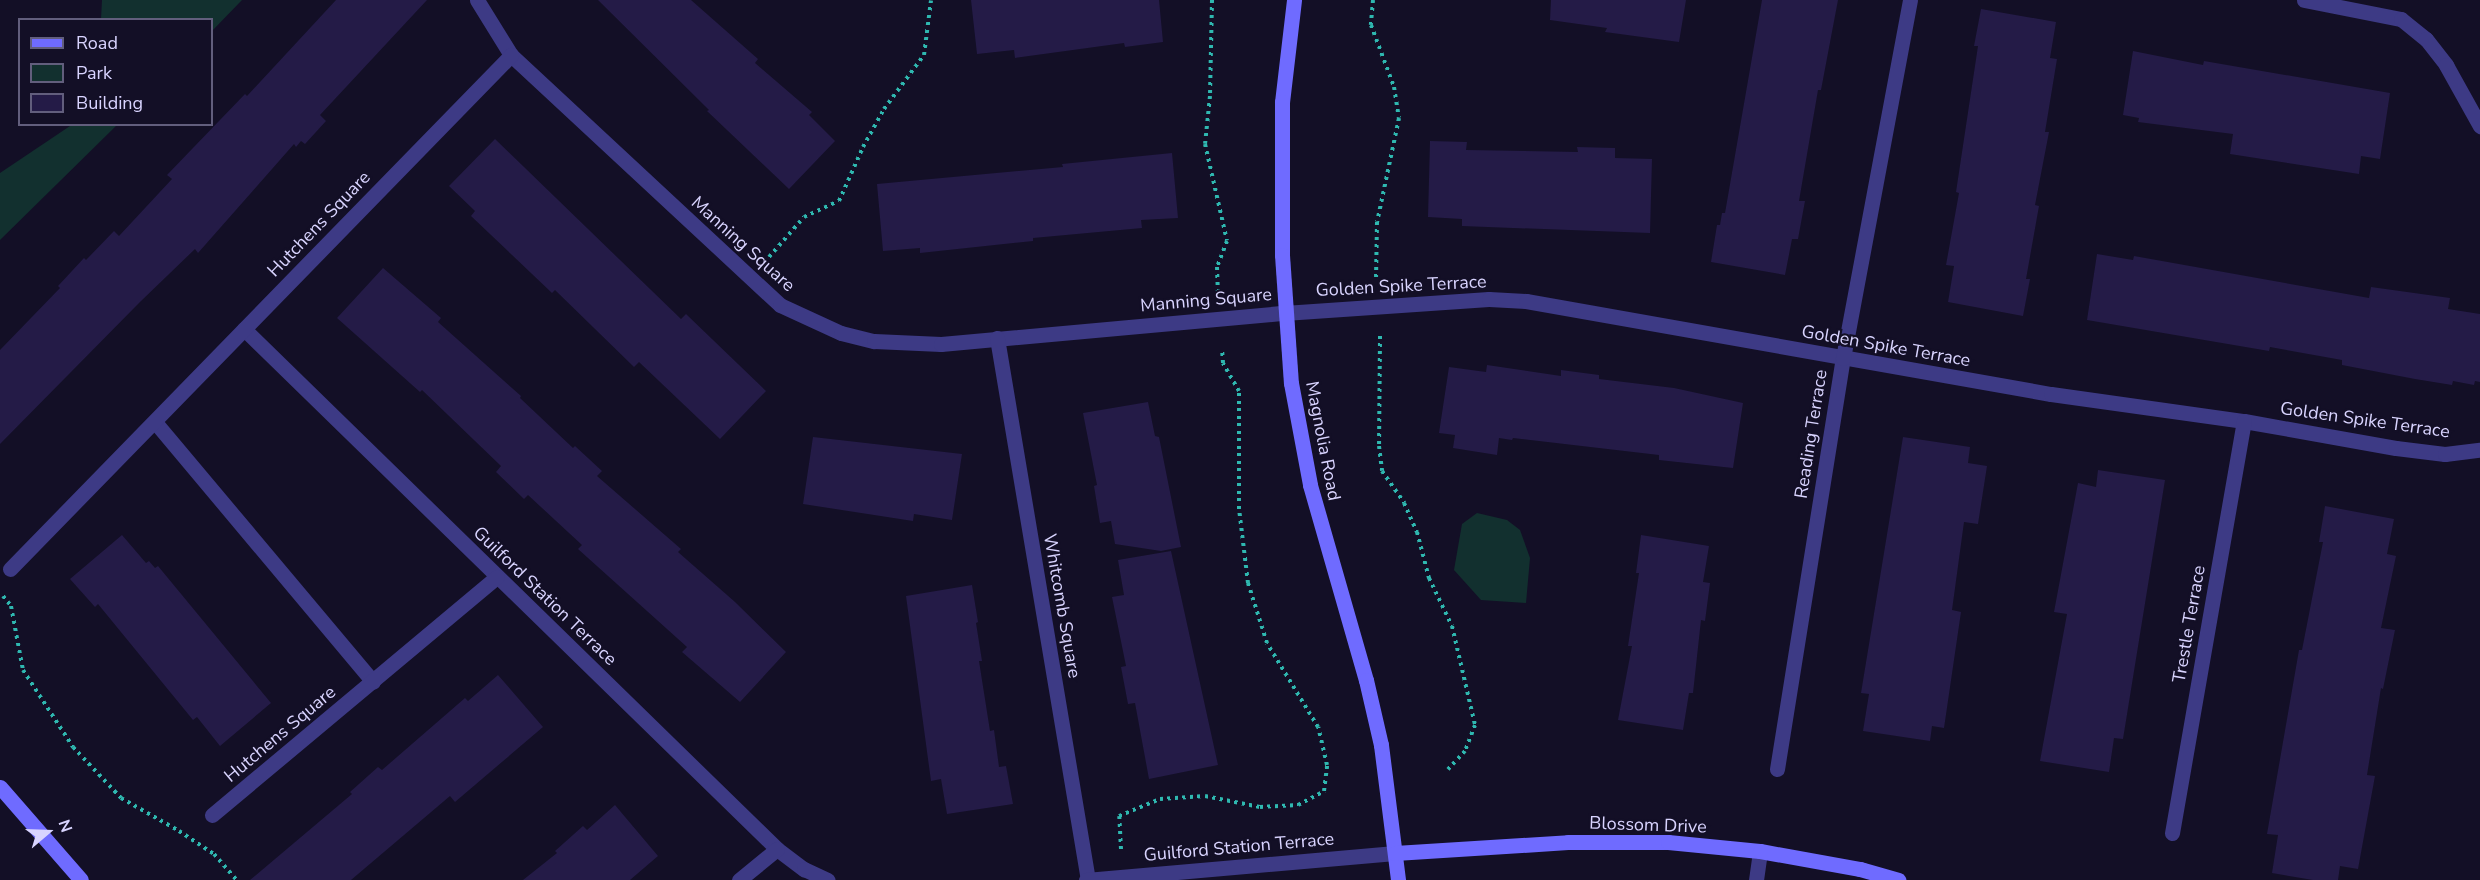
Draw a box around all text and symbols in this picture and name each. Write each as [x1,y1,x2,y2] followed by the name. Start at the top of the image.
[18,18,213,126] legend
[76,31,118,55] text: Road
[76,61,112,85] text: Park
[76,91,143,115] text: Building
[263,167,375,281] street label: Hutchens Square
[687,192,799,296] street label: Manning Square
[1315,271,1487,301] street label: Golden Spike Terrace
[1139,283,1273,317] street label: Manning Square
[1800,321,1972,371] street label: Golden Spike Terrace
[1790,368,1832,500] street label: Reading Terrace
[1301,379,1345,503] street label: Magnolia Road
[2279,397,2451,443] street label: Golden Spike Terrace
[469,522,621,670] street label: Guilford Station Terrace
[1039,532,1085,680] street label: Whitcomb Square
[2168,564,2210,684] street label: Trestle Terrace
[220,681,340,787] street label: Hutchens Square
[18,802,78,862] north arrow
[1589,812,1707,838] street label: Blossom Drive
[53,817,77,835] text: N
[1143,828,1335,866] street label: Guilford Station Terrace

